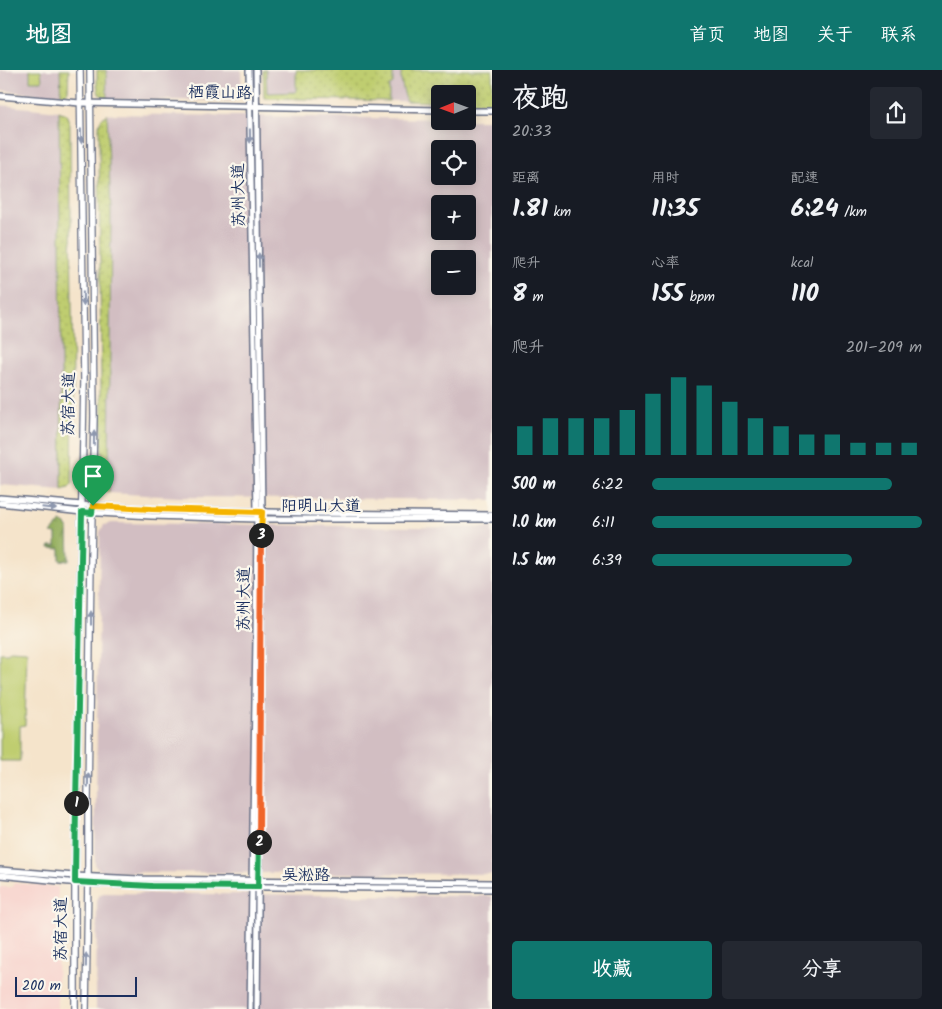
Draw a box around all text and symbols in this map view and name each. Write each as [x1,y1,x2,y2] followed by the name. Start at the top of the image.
[25,16,73,55] text: 地图
[689,21,725,50] text: 首页
[753,21,789,50] text: 地图
[817,21,853,50] text: 关于
[881,21,917,50] text: 联系
[512,77,568,122] text: 夜跑
[188,80,252,106] street label: 栖霞山路
[431,85,476,130] north arrow
[431,85,476,295] map controls
[870,87,922,139] button: share
[512,119,552,144] text: 20:33
[77,128,85,144] one-way arrow
[247,128,255,144] one-way arrow
[431,140,476,185] button: locate
[226,163,252,227] street label: 苏州大道
[512,167,540,189] text: 距离
[651,167,679,189] text: 用时
[791,167,819,189] text: 配速
[512,189,548,229] text: 1.81
[651,189,699,229] text: 11:35
[791,189,839,229] text: 6:24
[431,195,476,240] button: +
[548,201,571,223] text: km
[839,201,867,223] text: /km
[431,250,476,295] button: −
[255,252,263,268] one-way arrow
[512,252,540,274] text: 爬升
[651,252,679,274] text: 心率
[791,252,813,274] text: kcal
[512,274,527,314] text: 8
[651,274,684,314] text: 155
[791,274,819,314] text: 110
[527,286,544,308] text: m
[684,286,715,308] text: bpm
[79,291,87,307] one-way arrow
[512,335,544,360] text: 爬升
[846,335,922,360] text: 201–209 m
[56,372,82,436] street label: 苏宿大道
[90,430,98,446] one-way arrow
[72,455,114,506] pin
[79,462,107,490] icon: arrive
[512,472,556,497] text: 500 m
[592,472,623,497] text: 6:22
[281,494,361,519] street label: 阳明山大道
[41,504,57,512] one-way arrow
[512,510,556,535] text: 1.0 km
[592,510,615,535] text: 6:11
[248,522,274,548] pin: 3
[258,524,265,546] text: 3
[512,548,556,573] text: 1.5 km
[592,548,622,573] text: 6:39
[232,567,257,631] street label: 苏州大道
[87,610,95,626] one-way arrow
[85,772,93,788] one-way arrow
[64,790,88,816] pin: 1
[74,792,79,814] text: 1
[246,830,272,854] pin: 2
[255,831,264,853] text: 2
[282,863,330,888] street label: 吴淞路
[49,897,74,961] street label: 苏宿大道
[512,941,712,999] button: 收藏
[722,941,922,999] button: 分享
[83,952,91,968] one-way arrow
[15,974,138,997] scale bar
[22,975,61,997] text: 200 m

